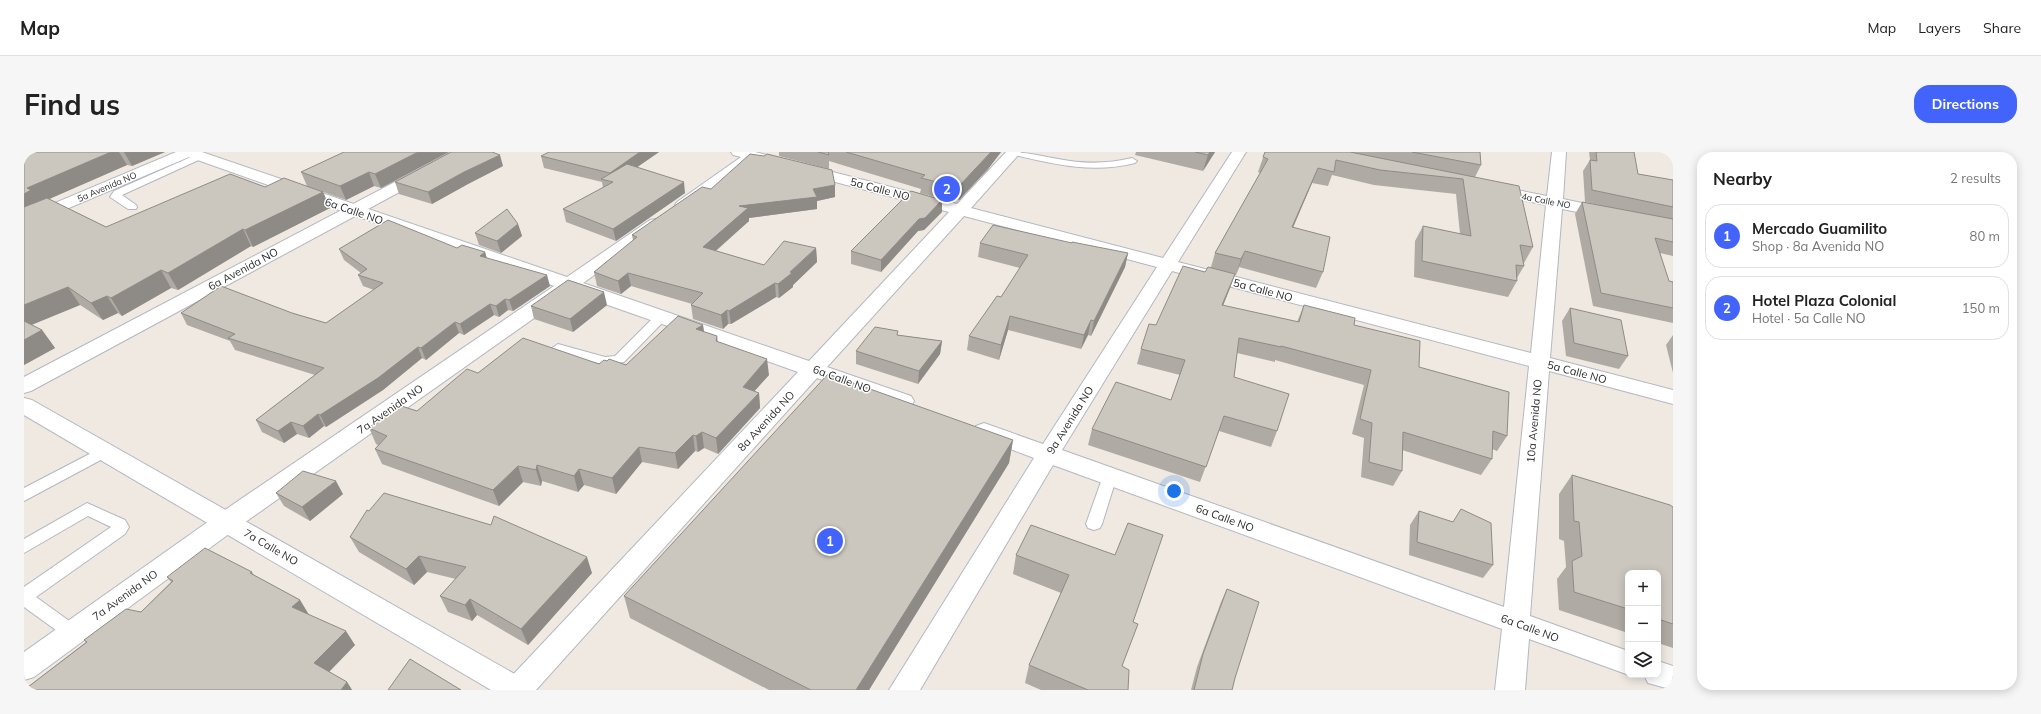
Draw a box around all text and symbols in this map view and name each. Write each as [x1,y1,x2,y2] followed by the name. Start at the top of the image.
[20,16,60,40] text: Map
[1867,19,1896,37] text: Map
[1918,19,1961,37] text: Layers
[1983,19,2021,37] text: Share
[1914,85,2017,123] button: Directions
[24,87,120,122] text: Find us
[1713,168,1772,189] text: Nearby
[75,169,138,204] street label: 5a Avenida NO
[1950,170,2001,186] text: 2 results
[849,174,911,204] street label: 5a Calle NO
[934,174,960,204] pin: 2
[1521,190,1572,211] street label: 4a Calle NO
[323,194,385,228] street label: 6a Calle NO
[1752,219,1887,238] text: Mercado Guamilito
[1723,228,1731,244] text: 1
[1970,228,2000,244] text: 80 m
[1752,238,1884,254] text: Shop · 8a Avenida NO
[206,245,280,293] street label: 6a Avenida NO
[1232,275,1294,305] street label: 5a Calle NO
[1752,291,1896,310] text: Hotel Plaza Colonial
[1723,300,1731,316] text: 2
[1962,300,2000,316] text: 150 m
[1752,310,1866,326] text: Hotel · 5a Calle NO
[1546,357,1608,387] street label: 5a Calle NO
[811,362,873,396] street label: 6a Calle NO
[1523,379,1545,463] street label: 10a Avenida NO
[354,381,426,437] street label: 7a Avenida NO
[1044,383,1096,457] street label: 9a Avenida NO
[734,388,798,454] street label: 8a Avenida NO
[1164,481,1184,501] your location
[1194,501,1256,535] street label: 6a Calle NO
[241,526,301,568] street label: 7a Calle NO
[817,526,843,556] pin: 1
[90,567,160,623] street label: 7a Avenida NO
[1625,570,1661,678] map controls
[1625,570,1661,606] button: +
[1625,606,1661,642] button: −
[1499,611,1561,645] street label: 6a Calle NO
[1625,642,1661,678] button: layers

